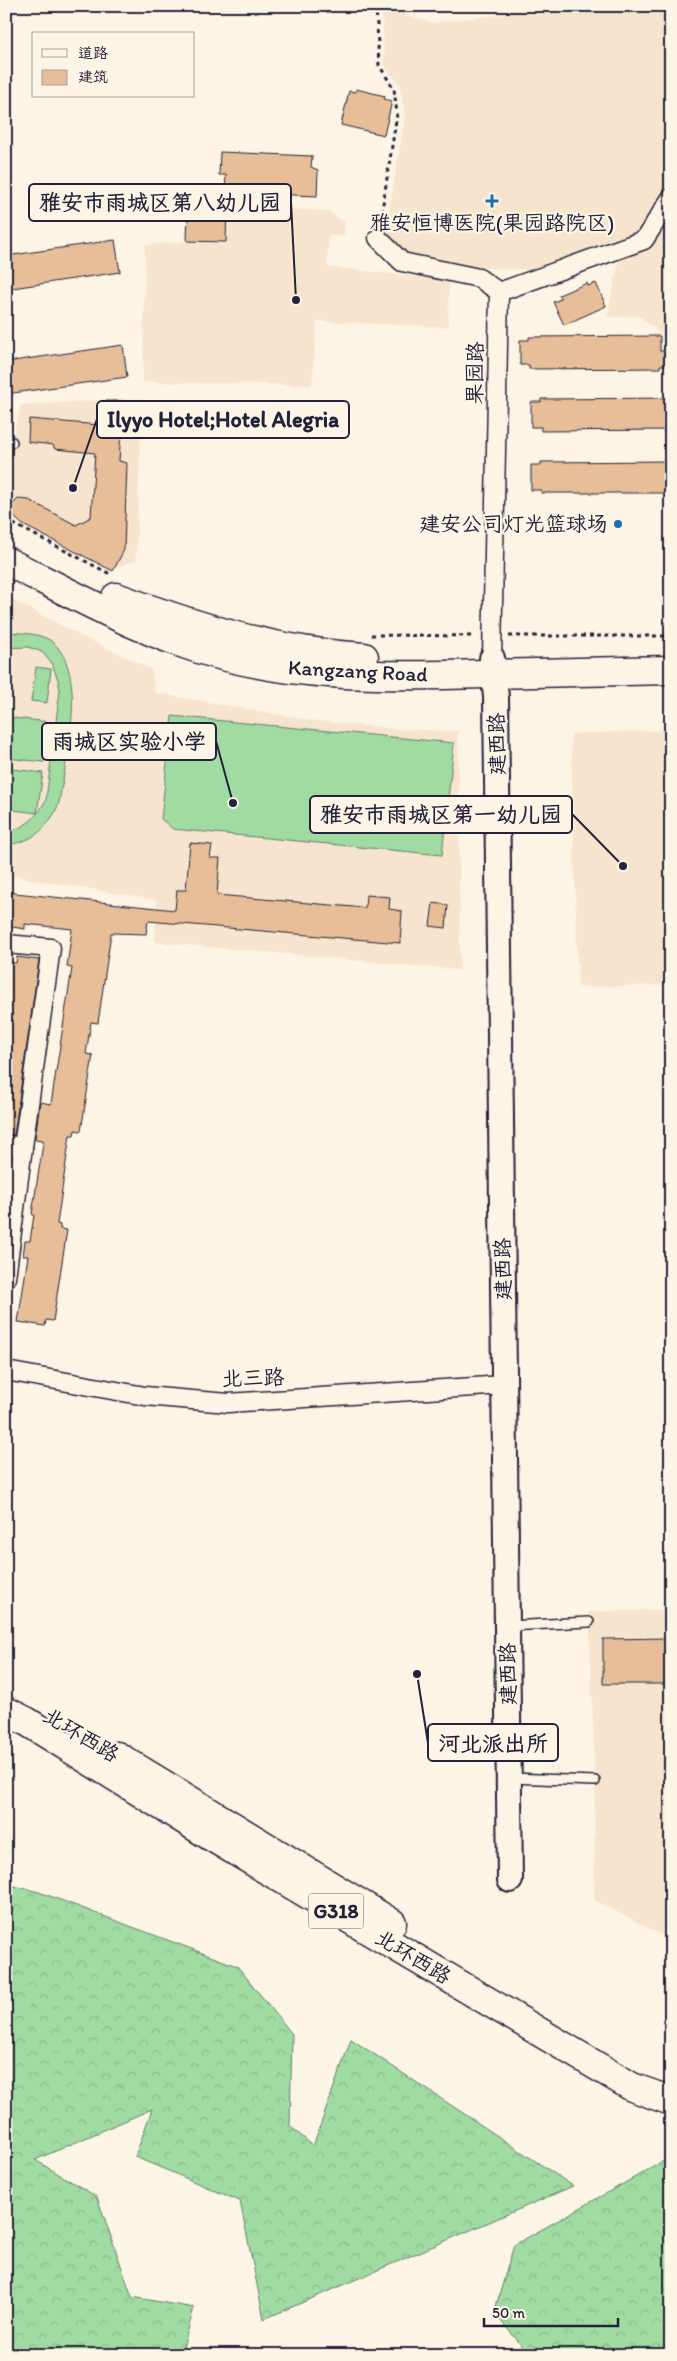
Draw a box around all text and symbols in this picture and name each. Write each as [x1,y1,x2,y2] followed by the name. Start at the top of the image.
[32,32,195,98] legend
[78,44,108,62] text: 道路
[78,68,108,86] text: 建筑
[29,184,291,221] callout: 雅安市雨城区第八幼儿园
[39,189,281,216] text: 雅安市雨城区第八幼儿园
[485,194,499,208] marker: 雅安恒博医院(果园路院区)
[370,210,614,235] place label: 雅安恒博医院(果园路院区)
[461,341,488,405] street label: 果园路
[97,401,349,438] callout: Ilyyo Hotel;Hotel Alegria
[107,406,339,433] text: Ilyyo Hotel;Hotel Alegria
[419,511,608,536] place label: 建安公司灯光篮球场
[612,518,624,530] marker: 建安公司灯光篮球场
[287,654,429,687] street label: Kangzang Road
[483,712,510,776] street label: 建西路
[42,723,216,760] callout: 雨城区实验小学
[52,728,206,755] text: 雨城区实验小学
[310,796,572,833] callout: 雅安市雨城区第一幼儿园
[320,801,562,828] text: 雅安市雨城区第一幼儿园
[489,1237,516,1301] street label: 建西路
[221,1364,285,1391] street label: 北三路
[494,1642,521,1706] street label: 建西路
[39,1702,124,1767] street label: 北环西路
[428,1724,558,1761] callout: 河北派出所
[438,1730,548,1757] text: 河北派出所
[308,1894,364,1928] road number: G318
[371,1924,456,1989] street label: 北环西路
[484,2296,618,2328] scale bar
[492,2304,525,2322] text: 50 m

